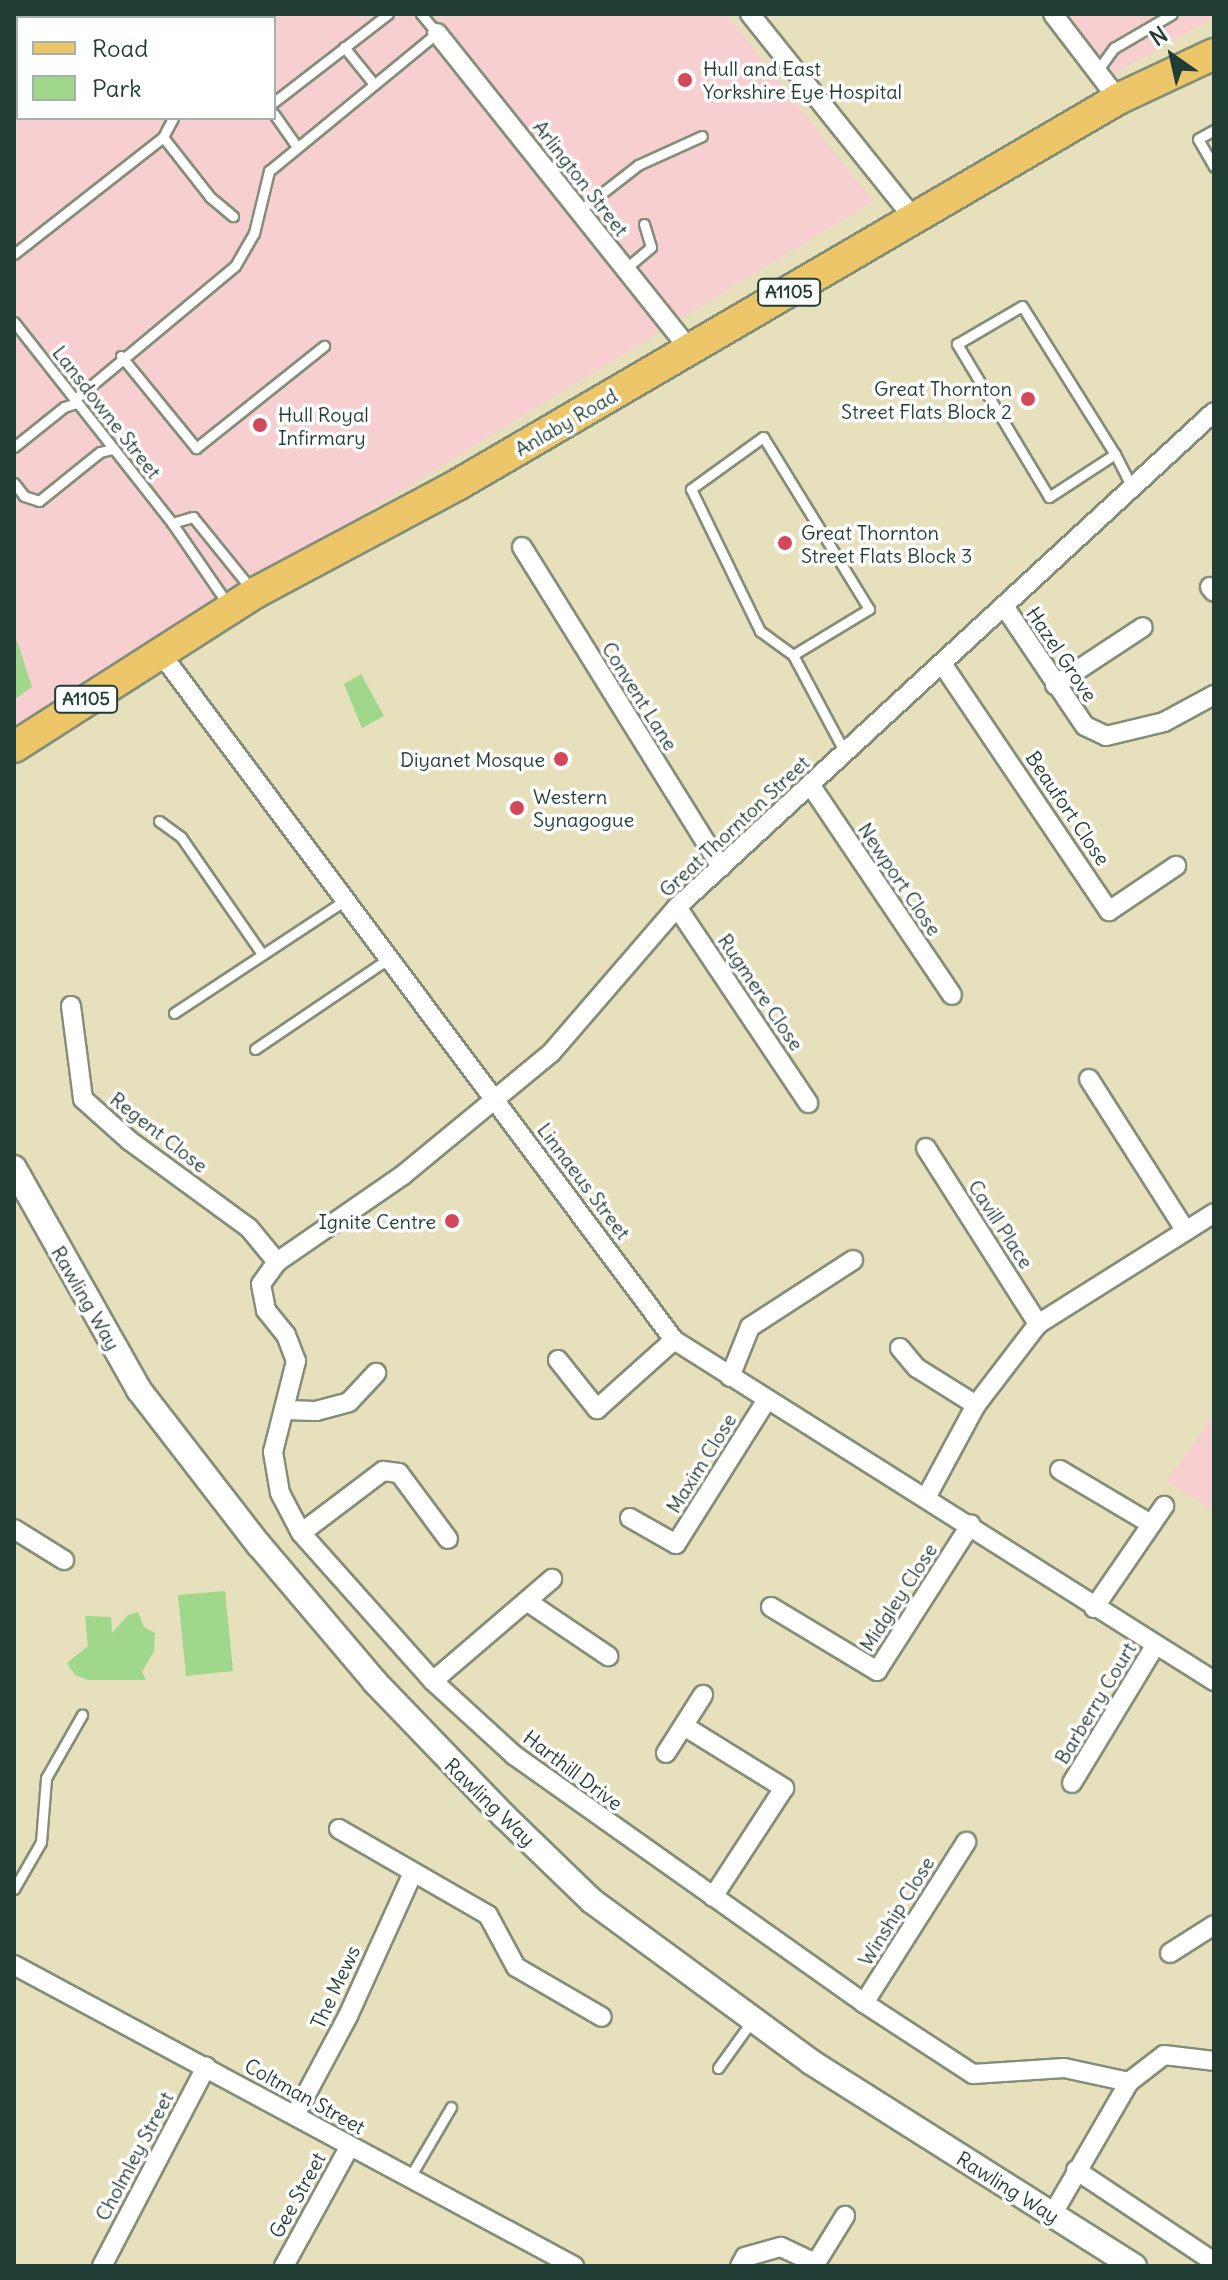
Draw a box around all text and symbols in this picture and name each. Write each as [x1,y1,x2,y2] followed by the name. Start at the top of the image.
[16,16,276,120] legend
[1132,16,1212,96] north arrow
[1144,20,1173,52] text: N
[92,33,148,63] text: Road
[703,56,902,103] place label: Hull and East Yorkshire Eye Hospital
[674,69,696,91] marker: Hull and East Yorkshire Eye Hospital
[92,73,142,103] text: Park
[528,115,634,241] street label: Arlington Street
[757,278,821,306] road number: A1105
[48,341,166,483] street label: Lansdowne Street
[841,376,1012,423] place label: Great Thornton Street Flats Block 2
[510,383,622,461] street label: Anlaby Road
[1019,390,1037,408] marker: Great Thornton Street Flats Block 2
[278,402,369,449] place label: Hull Royal Infirmary
[249,414,271,436] marker: Hull Royal Infirmary
[801,520,972,567] place label: Great Thornton Street Flats Block 3
[776,534,794,552] marker: Great Thornton Street Flats Block 3
[1022,602,1102,706] street label: Hazel Grove
[597,637,683,755] street label: Convent Lane
[54,685,118,713] road number: A1105
[1021,746,1115,870] street label: Beaufort Close
[400,747,545,771] place label: Diyanet Mosque
[552,750,570,768] marker: Diyanet Mosque
[654,750,814,902] street label: Great Thornton Street
[533,784,634,831] place label: Western Synagogue
[508,799,526,817] marker: Western Synagogue
[853,818,947,940] street label: Newport Close
[713,929,809,1055] street label: Rugmere Close
[106,1087,212,1177] street label: Regent Close
[532,1118,636,1244] street label: Linnaeus Street
[964,1175,1038,1273] street label: Cavill Place
[318,1209,436,1233] place label: Ignite Centre
[443,1212,461,1230] marker: Ignite Centre
[47,1242,125,1354] street label: Rawling Way
[661,1409,741,1517] street label: Maxim Close
[854,1539,942,1655] street label: Midgley Close
[1049,1638,1141,1768] street label: Barberry Court
[519,1725,627,1815] street label: Harthill Drive
[440,1753,540,1851] street label: Rawling Way
[853,1852,939,1970] street label: Winship Close
[305,1941,365,2033] street label: The Mews
[241,2053,369,2139] street label: Coltman Street
[90,2087,178,2225] street label: Cholmley Street
[952,2146,1064,2228] street label: Rawling Way
[264,2148,330,2242] street label: Gee Street

